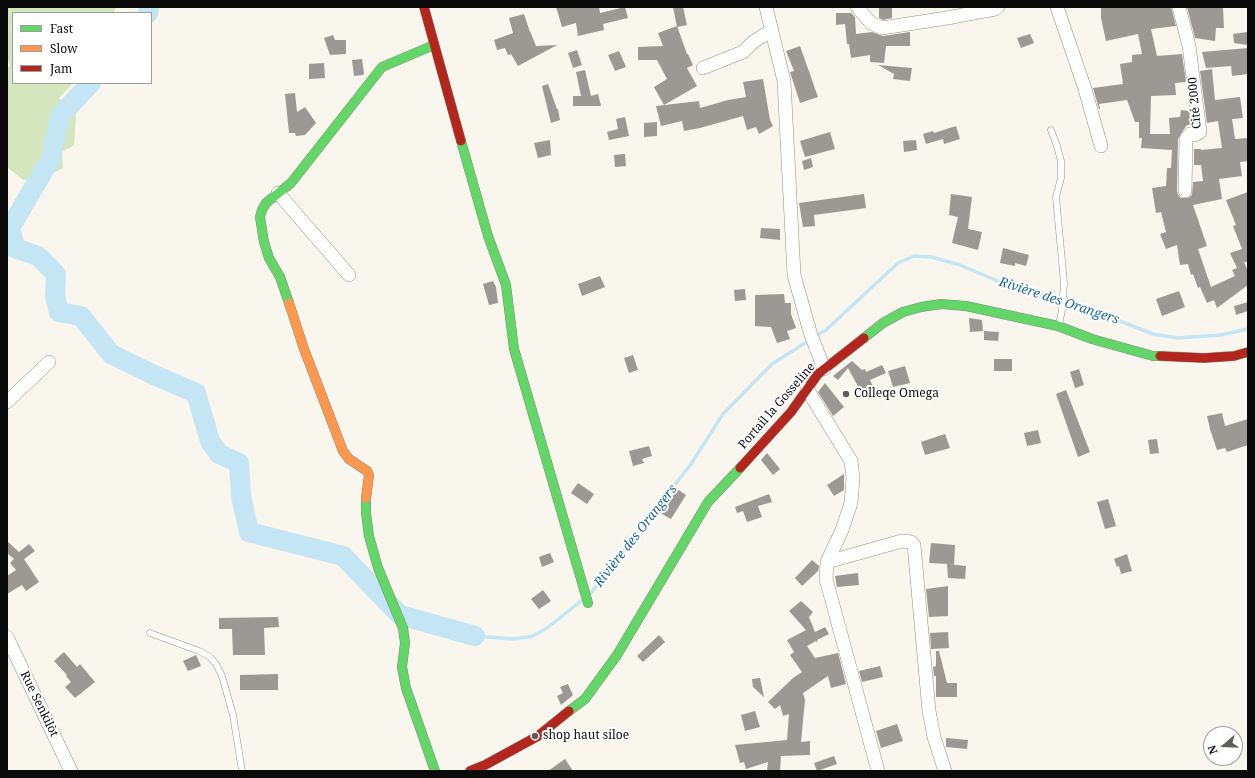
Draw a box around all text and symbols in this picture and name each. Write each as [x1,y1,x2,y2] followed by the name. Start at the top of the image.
[12,12,152,84] legend
[50,20,73,37] text: Fast
[50,40,78,57] text: Slow
[50,60,72,77] text: Jam
[1186,77,1204,129] street label: Cité 2000
[997,274,1121,328] water label: Rivière des Orangers
[736,360,818,452] street label: Portail la Gosseline
[854,387,939,401] place label: Colleqe Omega
[841,389,851,399] marker: Colleqe Omega
[591,482,681,590] water label: Rivière des Orangers
[17,669,61,739] street label: Rue Senkilòt
[1203,726,1243,766] north arrow
[543,729,629,743] place label: shop haut siloe
[530,731,540,741] marker: shop haut siloe
[1204,743,1221,756] text: N

